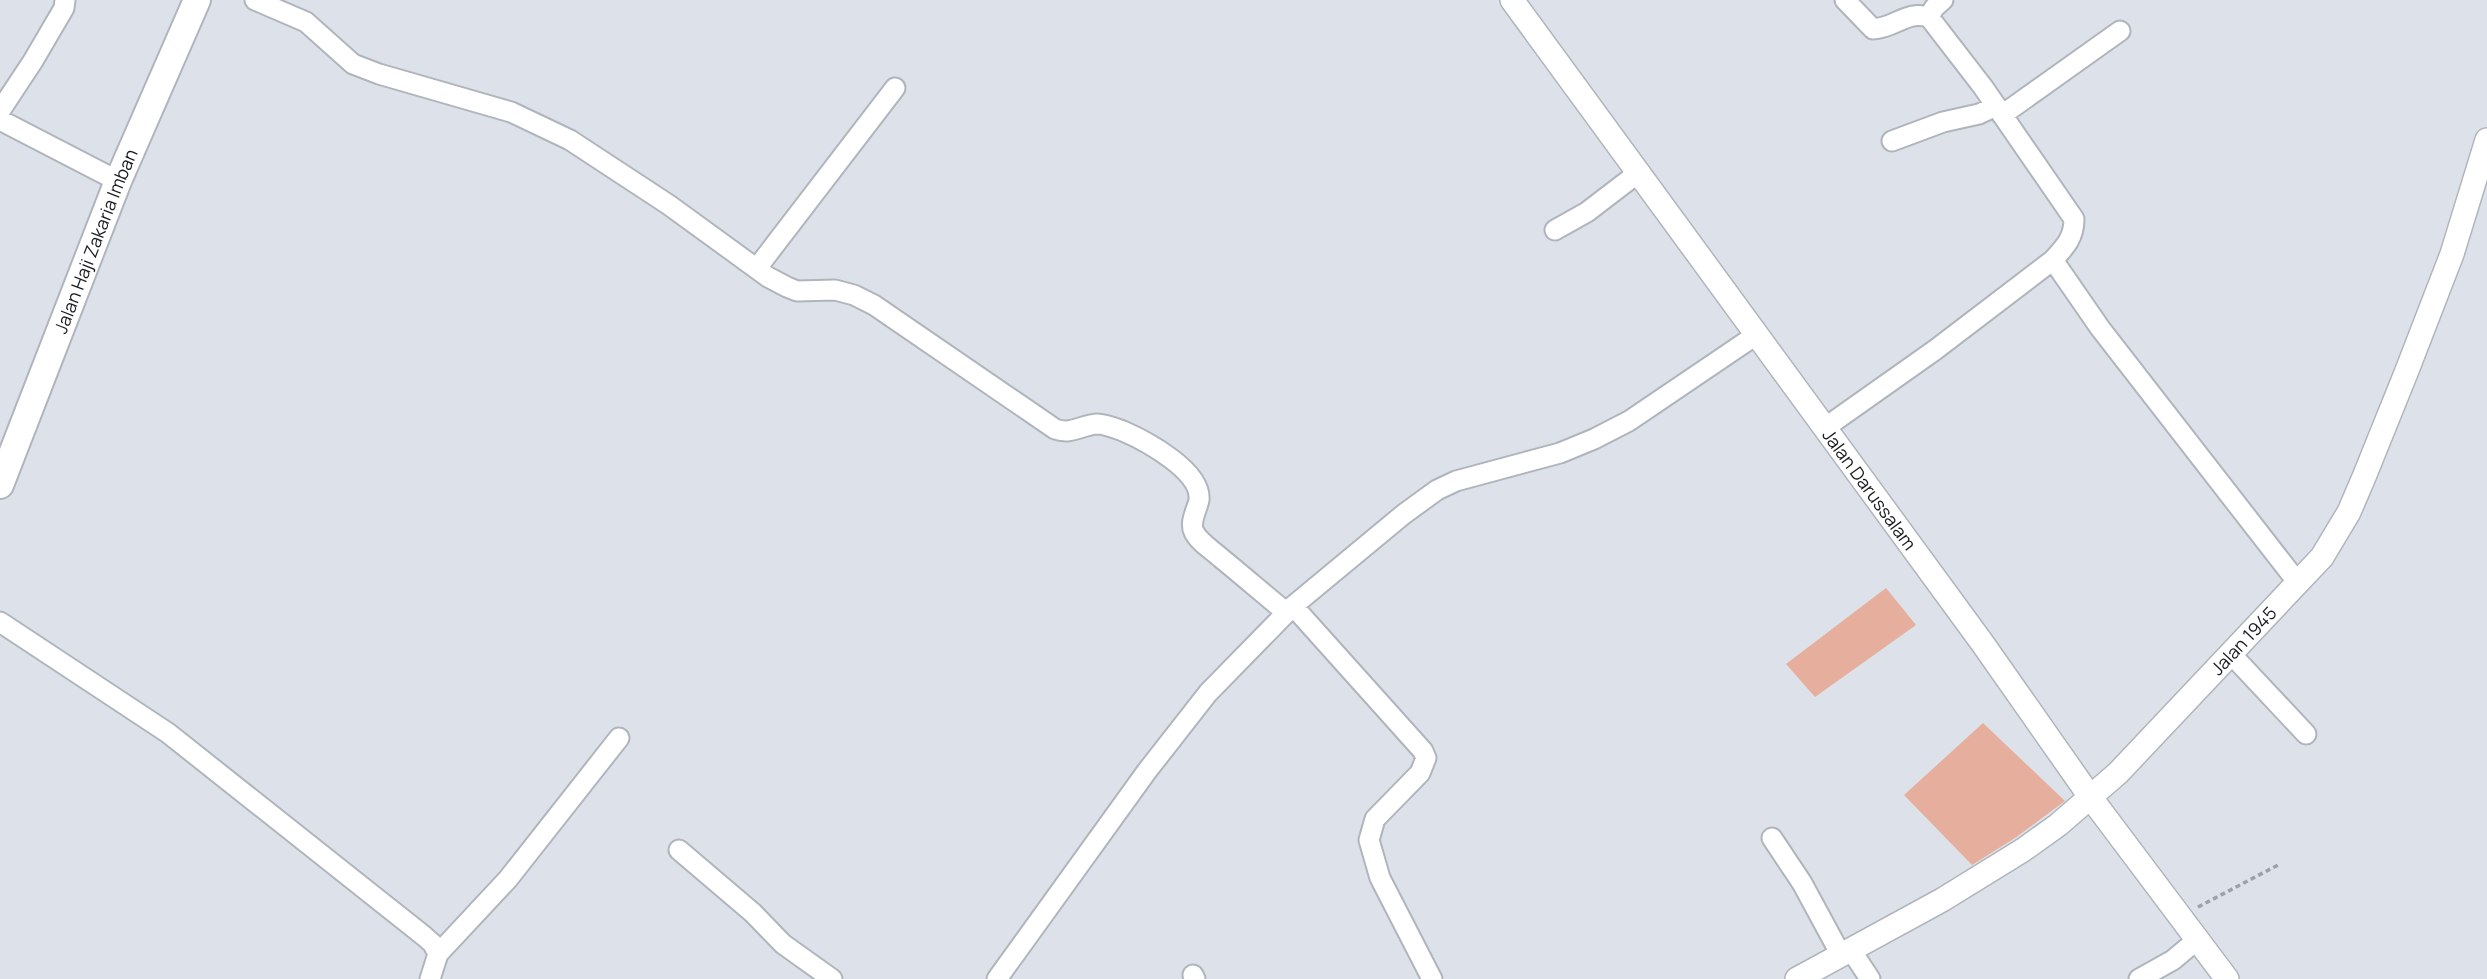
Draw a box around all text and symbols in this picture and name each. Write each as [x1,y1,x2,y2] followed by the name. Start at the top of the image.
[48,145,143,337] street label: Jalan Haji Zakaria Imban
[1817,424,1922,555] street label: Jalan Darussalam
[2205,601,2281,680] street label: Jalan 1945

